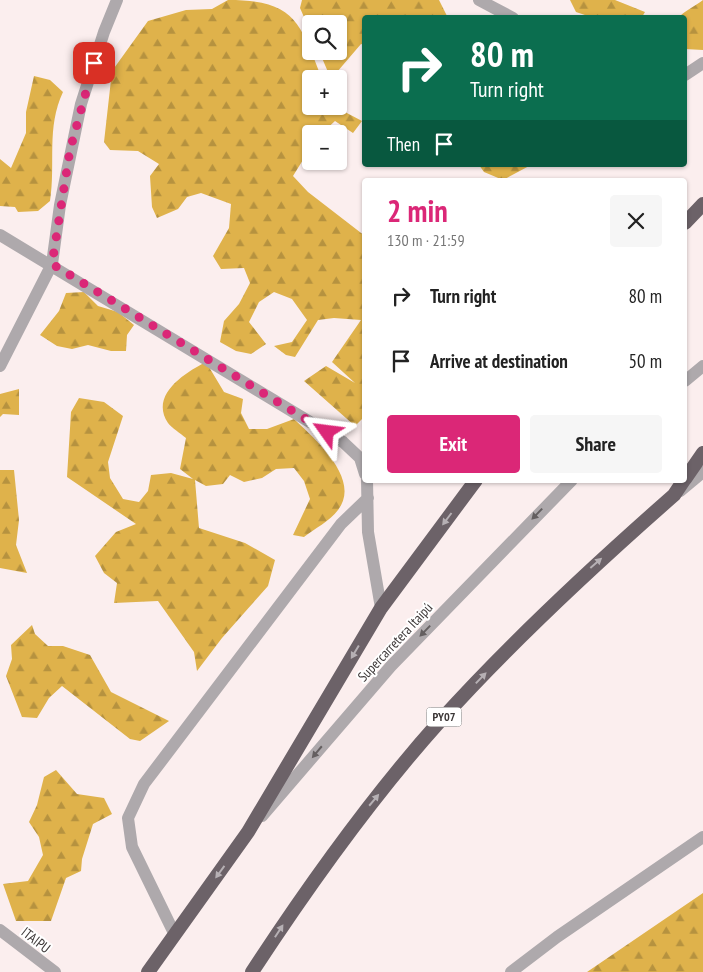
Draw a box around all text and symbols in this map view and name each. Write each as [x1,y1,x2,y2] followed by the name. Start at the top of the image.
[302,15,347,170] map controls
[302,15,347,60] button: search
[470,31,534,77] text: 80 m
[387,35,452,100] icon: right
[73,42,115,84] pin
[80,49,108,77] icon: arrive
[302,70,347,115] button: +
[470,75,544,103] text: Turn right
[302,125,347,170] button: −
[430,130,458,158] icon: arrive
[387,132,420,156] text: Then
[387,191,448,230] text: 2 min
[610,195,662,247] button: close
[387,230,465,250] text: 130 m · 21:59
[387,282,415,310] icon: right
[430,284,496,308] text: Turn right
[629,284,662,308] text: 80 m
[387,347,415,375] icon: arrive
[430,349,568,373] text: Arrive at destination
[629,349,662,373] text: 50 m
[300,405,352,457] position arrow
[387,415,520,473] button: Exit
[530,415,662,473] button: Share
[532,508,544,520] one-way arrow
[442,512,452,526] one-way arrow
[590,557,602,569] one-way arrow
[354,599,436,685] street label: Supercarretera Itaipú
[419,625,431,637] one-way arrow
[350,646,359,659] one-way arrow
[475,672,487,684] one-way arrow
[426,708,462,726] road number: PY07
[311,746,322,759] one-way arrow
[368,794,380,806] one-way arrow
[215,865,225,879] one-way arrow
[18,923,54,957] street label: ITAIPU
[274,925,283,938] one-way arrow

